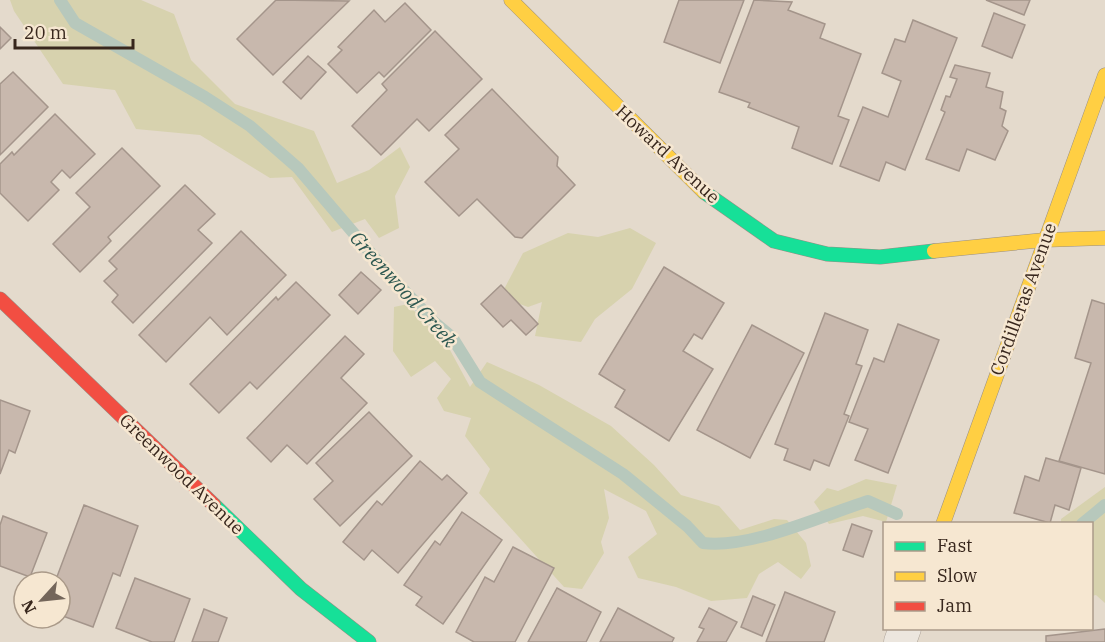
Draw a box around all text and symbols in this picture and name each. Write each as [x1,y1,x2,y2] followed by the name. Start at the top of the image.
[15,12,134,50] scale bar
[24,21,67,44] text: 20 m
[611,100,725,208] street label: Howard Avenue
[985,220,1061,378] street label: Cordilleras Avenue
[344,225,464,354] water label: Greenwood Creek
[115,409,249,539] street label: Greenwood Avenue
[883,522,1093,630] legend
[937,534,972,557] text: Fast
[937,564,977,587] text: Slow
[12,570,72,630] north arrow
[937,594,972,617] text: Jam
[17,597,40,617] text: N

